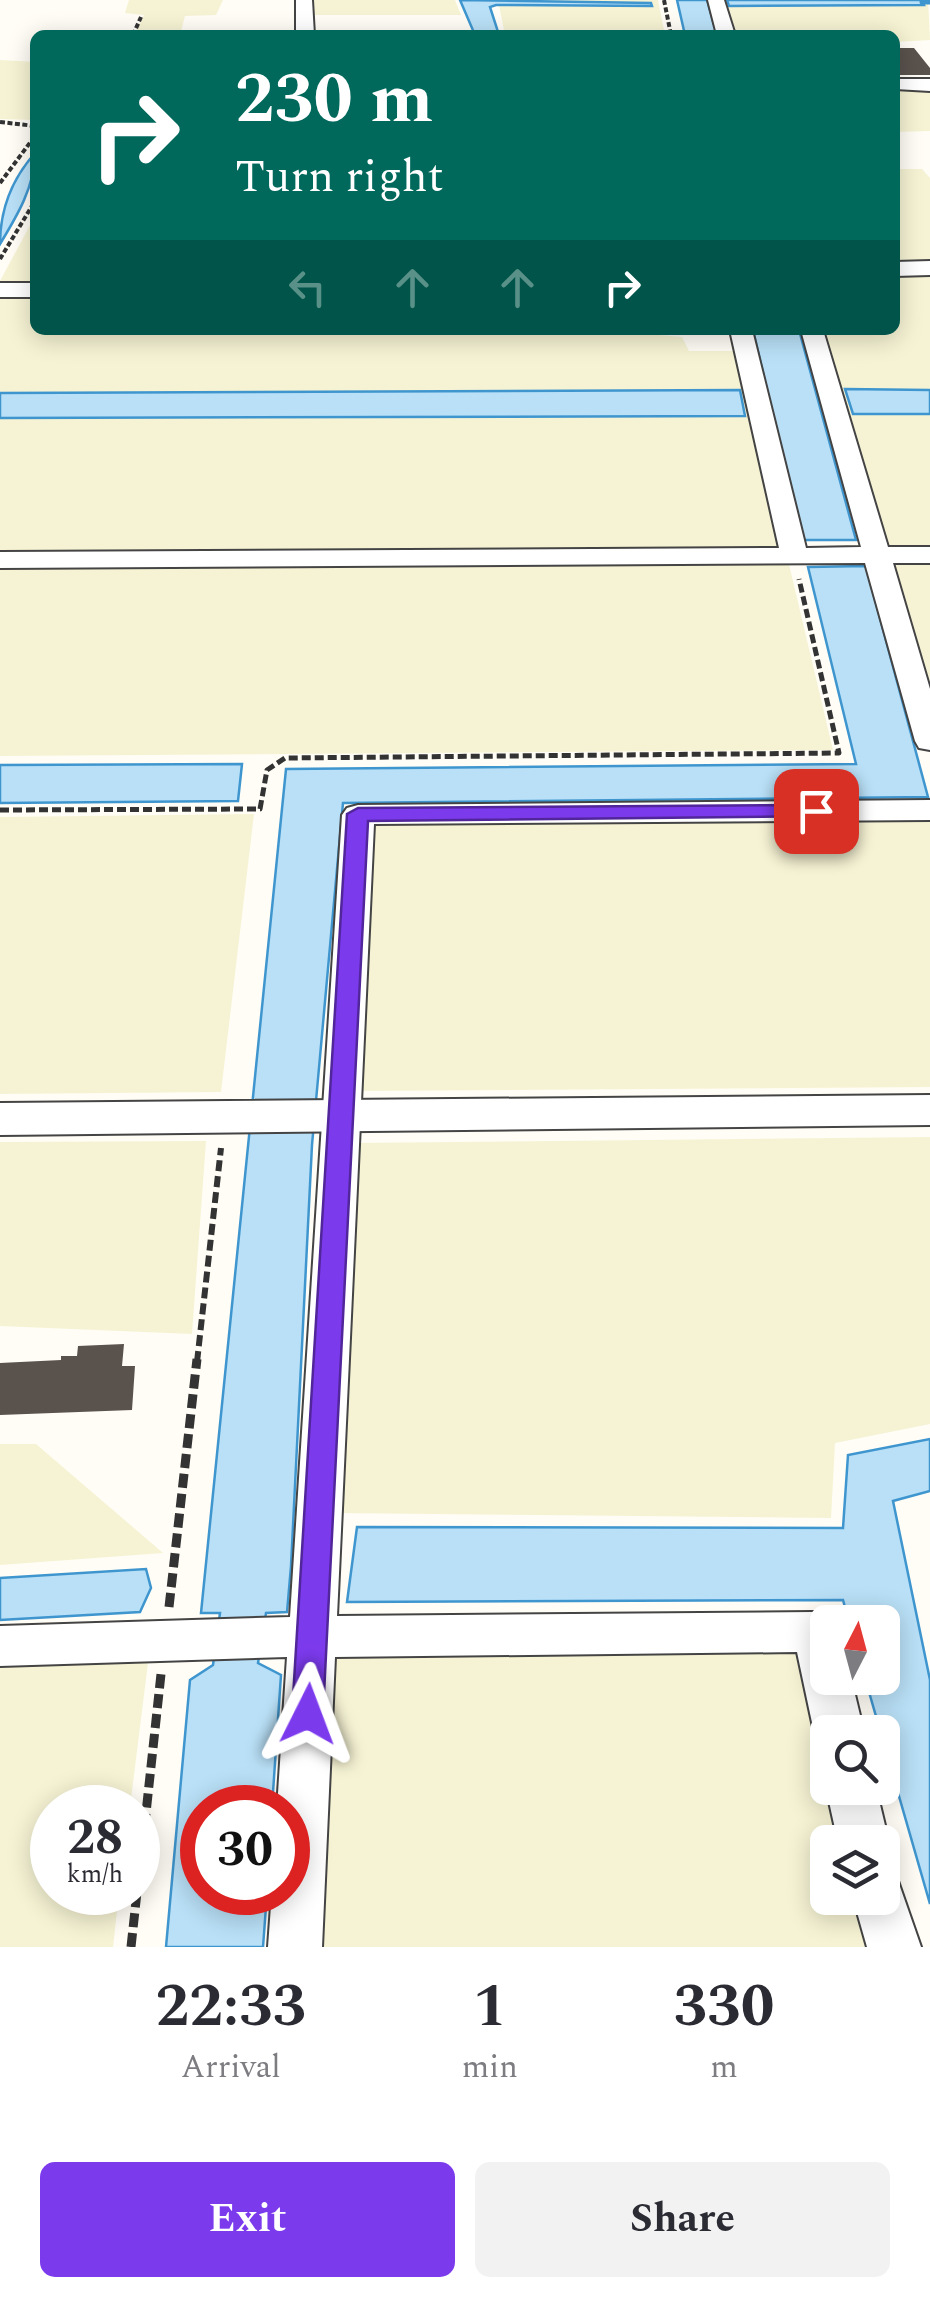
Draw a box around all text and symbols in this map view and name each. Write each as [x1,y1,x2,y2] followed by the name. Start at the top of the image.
[235,47,433,153] text: 230 m
[70,70,200,200] icon: right
[235,143,444,212] text: Turn right
[280,260,335,315] icon: left
[385,260,440,315] icon: ahead
[490,260,545,315] icon: ahead
[595,260,650,315] icon: right
[774,769,859,854] pin
[789,784,844,839] icon: arrive
[810,1605,900,1695] north arrow
[810,1605,900,1915] map controls
[256,1662,360,1766] position arrow
[810,1715,900,1805] button: search
[180,1785,310,1915] speed limit sign: 30
[67,1800,123,1876] text: 28
[810,1825,900,1915] button: layers
[67,1856,123,1894] text: km/h
[156,1961,306,2053] text: 22:33
[473,1961,507,2053] text: 1
[673,1961,774,2053] text: 330
[181,2043,281,2092] text: Arrival
[462,2043,518,2092] text: min
[710,2043,738,2092] text: m
[40,2162,455,2277] button: Exit
[475,2162,890,2277] button: Share

